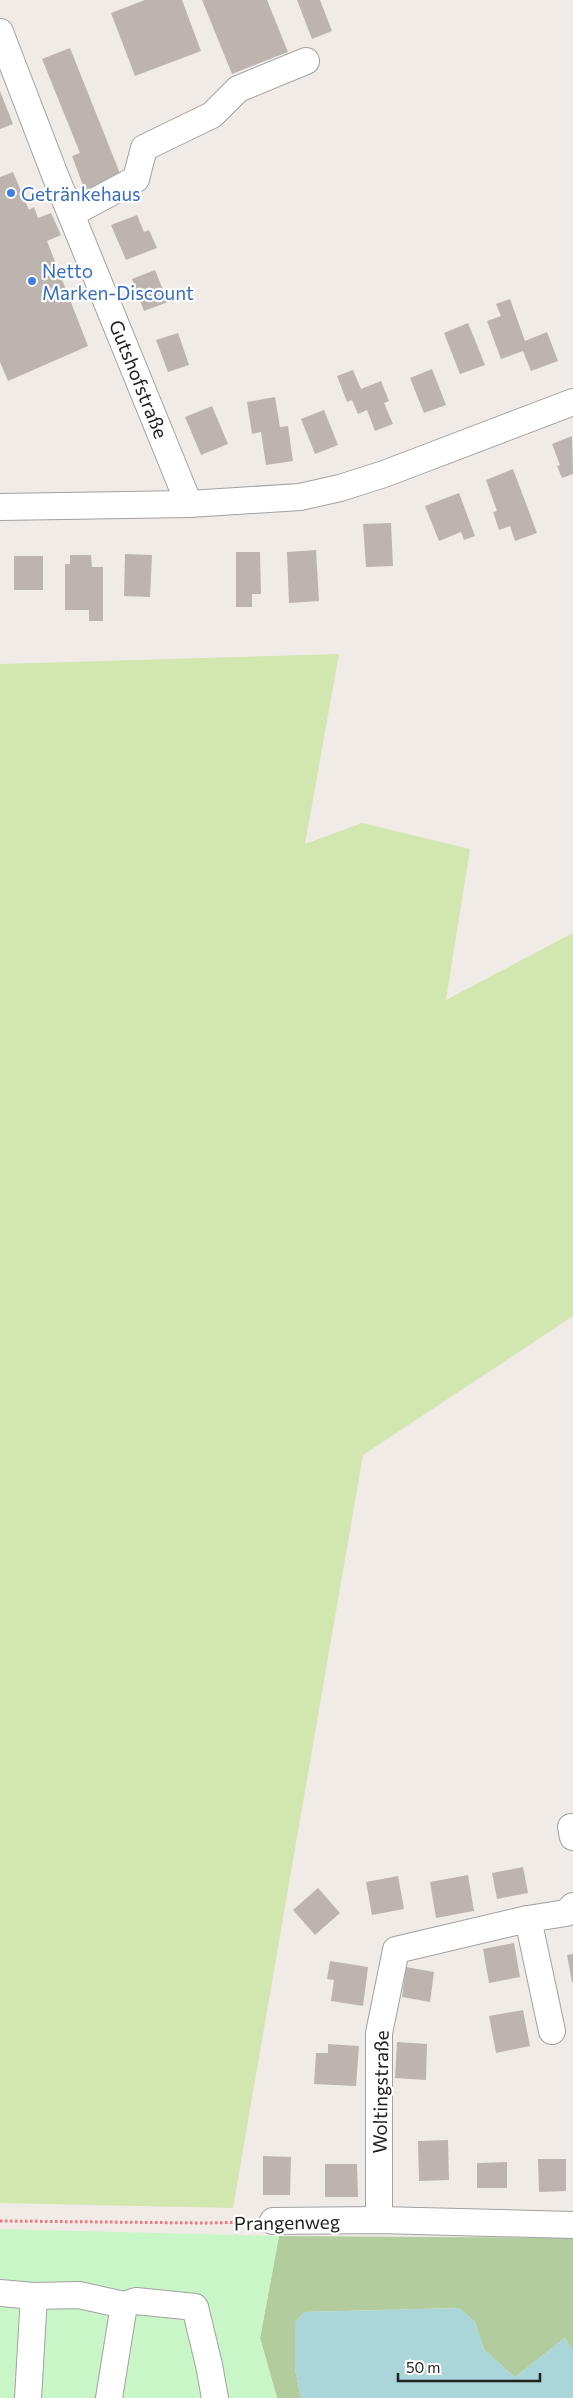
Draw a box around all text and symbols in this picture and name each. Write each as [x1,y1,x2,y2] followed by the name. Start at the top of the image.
[21,182,141,205] place label: Getränkehaus
[5,187,17,199] marker: Getränkehaus
[42,259,194,304] place label: Netto Marken-Discount
[26,275,38,287] marker: Netto Marken-Discount
[105,316,173,442] street label: Gutshofstraße
[367,2030,393,2154] street label: Woltingstraße
[234,2210,340,2234] street label: Prangenweg
[398,2350,540,2382] scale bar
[406,2358,440,2376] text: 50 m

